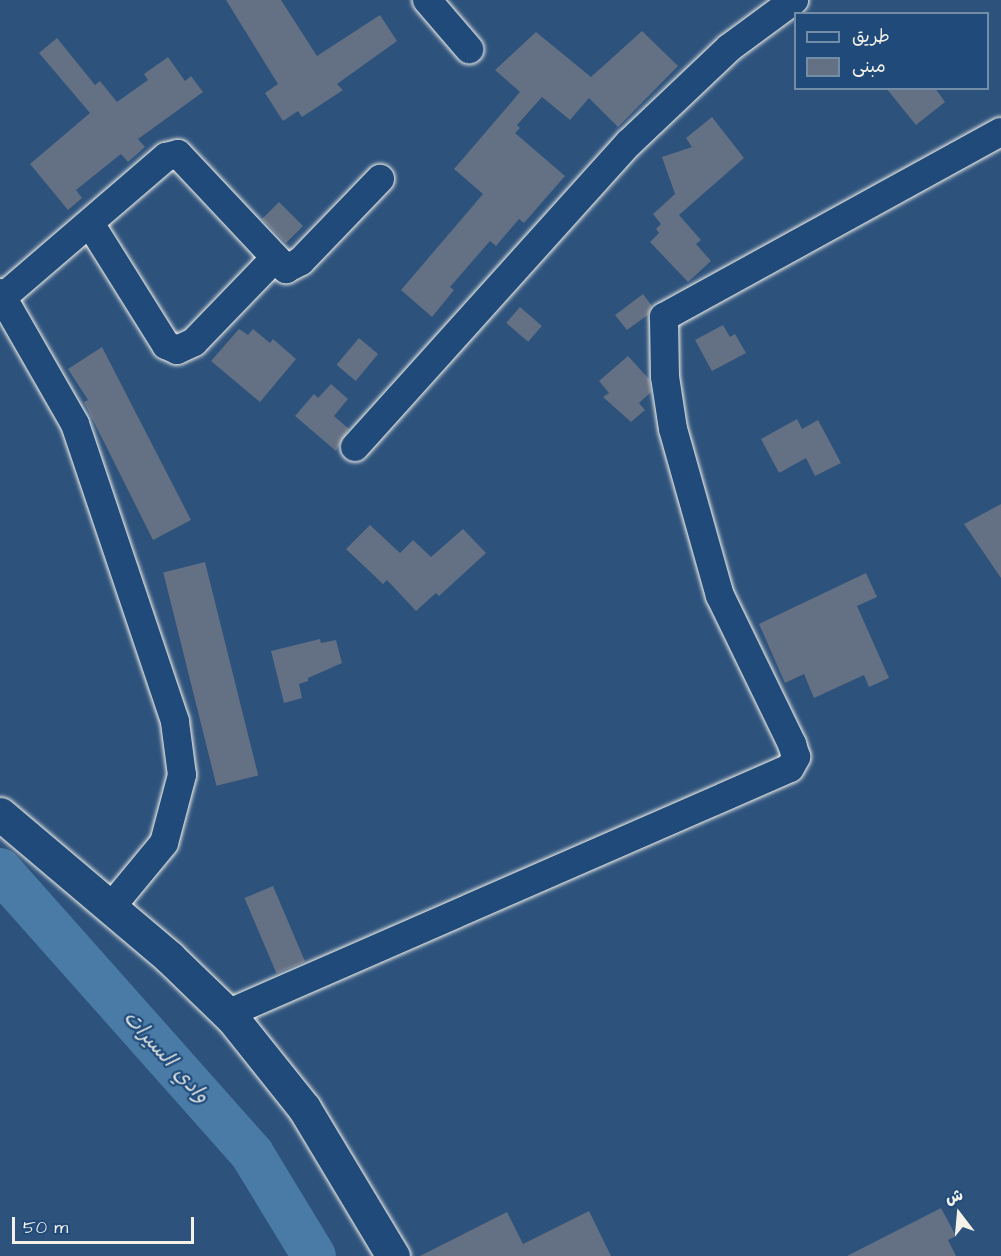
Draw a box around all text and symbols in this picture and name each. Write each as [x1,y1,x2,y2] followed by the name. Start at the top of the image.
[794,12,989,90] legend
[852,24,890,49] text: طريق
[852,54,886,79] text: مبنى
[118,1005,214,1109] water label: وادي السيرات
[929,1184,989,1244] north arrow
[943,1184,966,1210] text: ش
[15,1205,196,1243] scale bar
[23,1215,68,1240] text: 50 m

